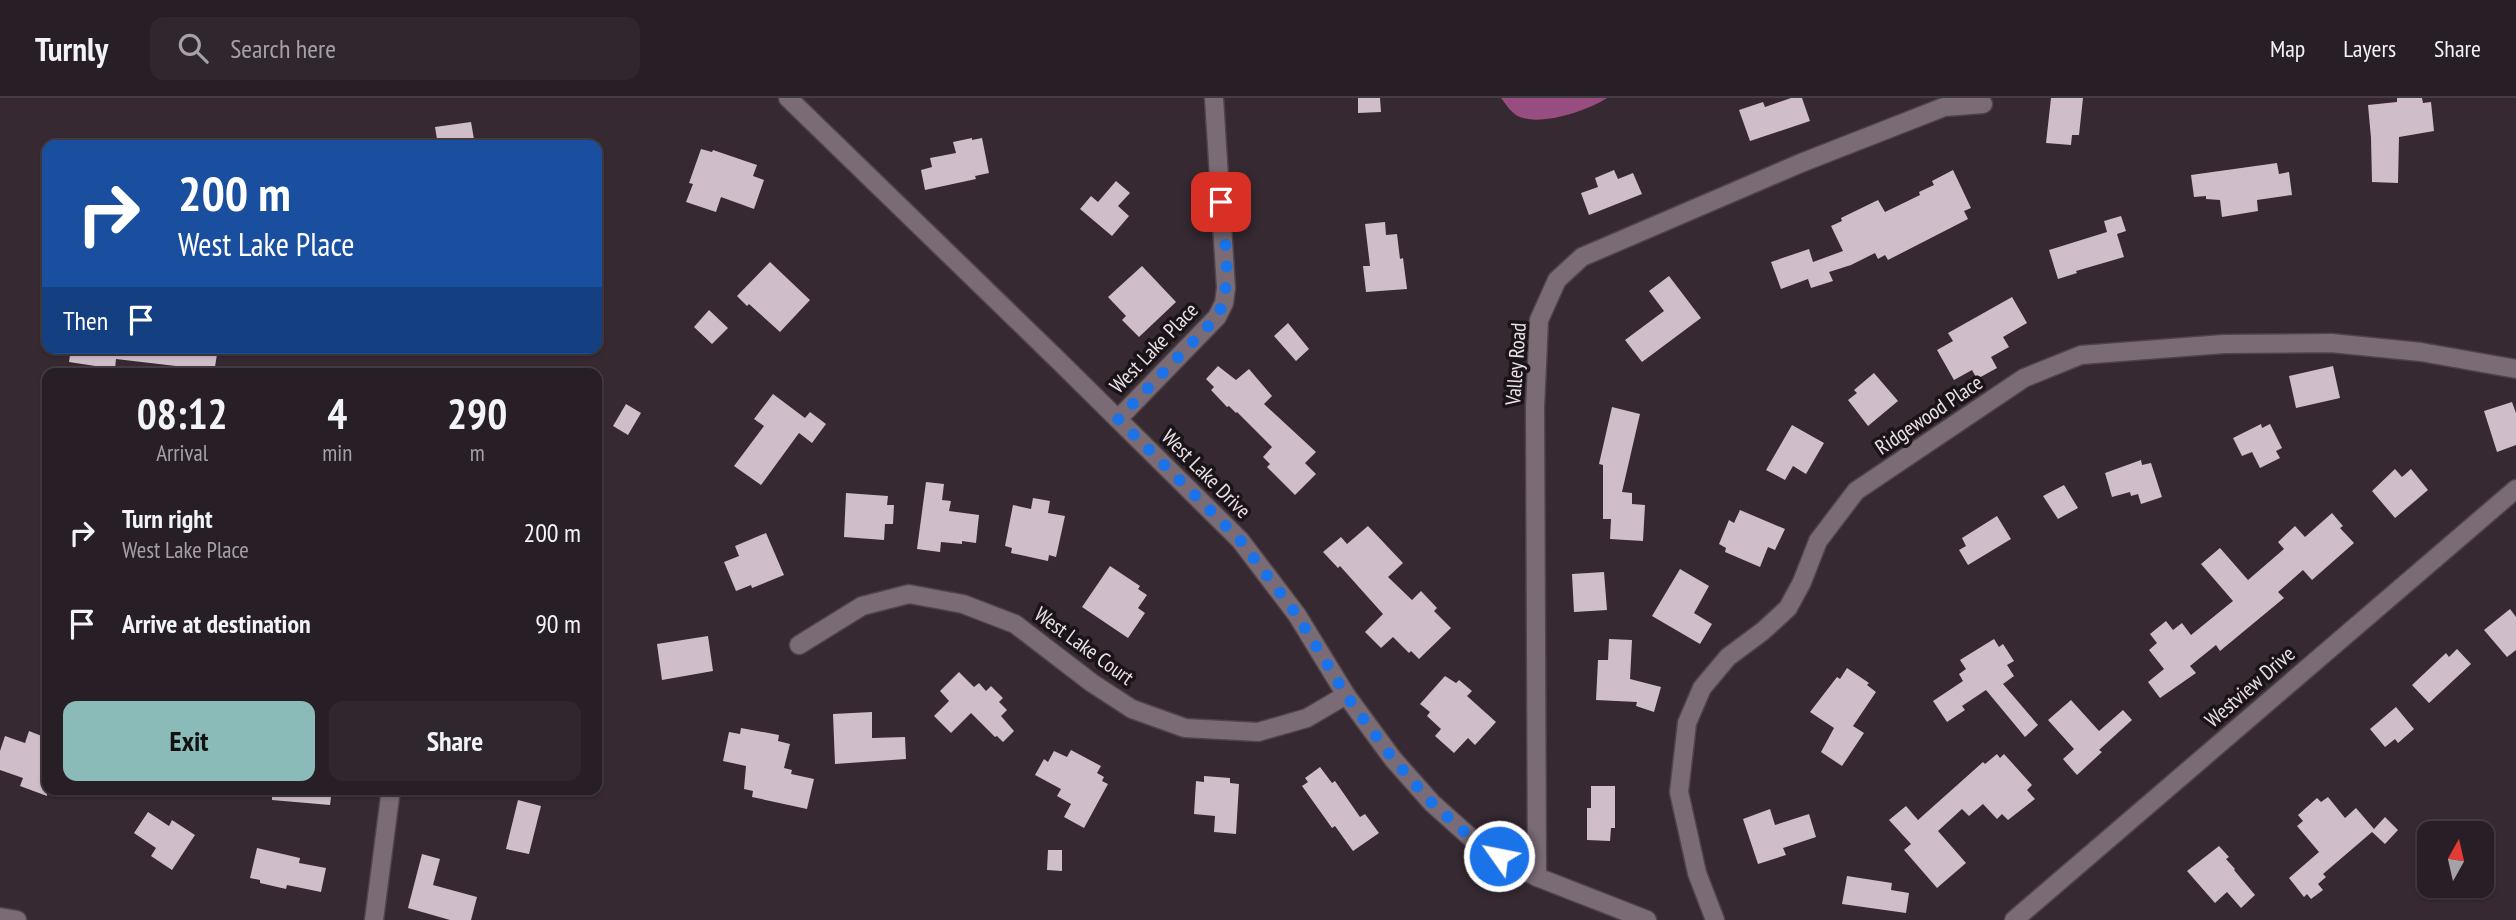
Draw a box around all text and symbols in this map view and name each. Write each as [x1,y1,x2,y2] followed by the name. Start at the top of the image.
[150,17,640,80] search box
[35,27,108,70] text: Turnly
[174,29,212,67] icon: search
[230,32,336,65] text: Search here
[2270,33,2305,64] text: Map
[2343,33,2396,64] text: Layers
[2434,33,2481,64] text: Share
[178,161,291,225] text: 200 m
[63,168,154,259] icon: right
[1191,172,1251,232] pin
[1202,183,1240,221] icon: arrive
[178,223,354,265] text: West Lake Place
[1104,297,1204,399] street label: West Lake Place
[122,301,160,339] icon: arrive
[63,304,108,337] text: Then
[1499,322,1532,407] street label: Valley Road
[1870,369,1988,460] street label: Ridgewood Place
[137,386,228,441] text: 08:12
[327,386,347,441] text: 4
[447,386,507,441] text: 290
[1156,423,1257,524] street label: West Lake Drive
[156,438,208,467] text: Arrival
[322,438,352,467] text: min
[470,438,485,467] text: m
[122,502,213,535] text: Turn right
[63,514,101,552] icon: right
[523,516,581,549] text: 200 m
[122,535,249,564] text: West Lake Place
[1029,600,1140,691] street label: West Lake Court
[63,605,101,643] icon: arrive
[122,607,311,640] text: Arrive at destination
[535,607,581,640] text: 90 m
[2199,640,2300,733] street label: Westview Drive
[63,701,315,781] button: Exit
[329,701,581,781] button: Share
[1462,819,1536,893] position arrow
[2417,821,2494,898] north arrow
[2417,821,2494,898] map controls

